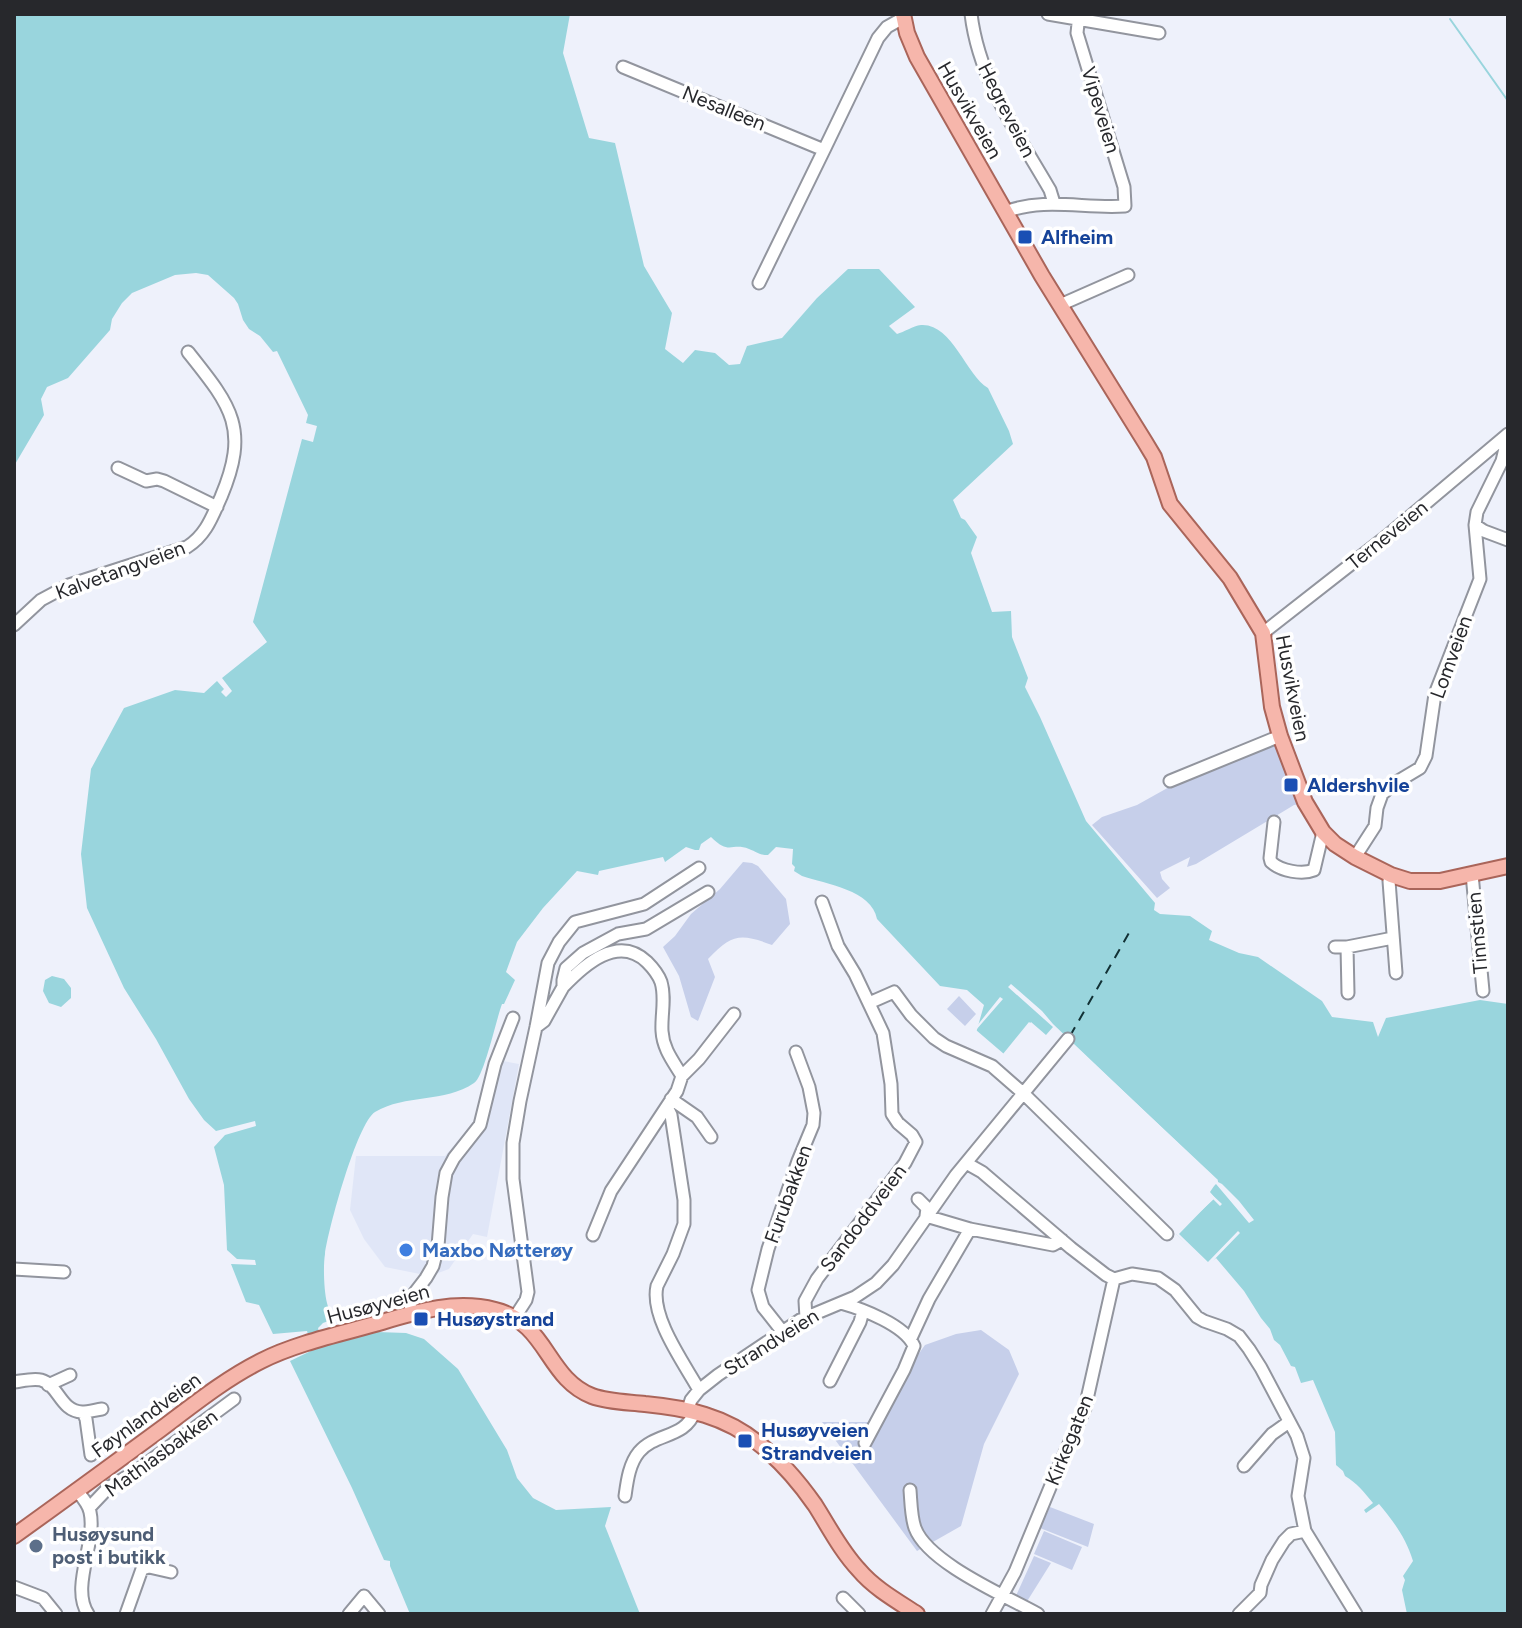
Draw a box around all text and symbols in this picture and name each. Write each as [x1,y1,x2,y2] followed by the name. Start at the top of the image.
[933,57,1007,163] street label: Husvikveien
[973,59,1041,161] street label: Hegreveien
[1077,64,1125,156] street label: Vipeveien
[679,80,769,136] street label: Nesalleen
[1041,225,1113,249] place label: Alfheim
[1016,228,1034,246] marker: Alfheim
[1342,495,1432,575] street label: Terneveien
[52,535,188,605] street label: Kalvetangveien
[1425,612,1477,702] street label: Lomveien
[1271,633,1315,743] street label: Husvikveien
[1307,773,1410,797] place label: Aldershvile
[1282,776,1300,794] marker: Aldershvile
[1461,891,1493,975] street label: Tinnstien
[759,1142,817,1246] street label: Furubakken
[815,1160,911,1276] street label: Sandoddveien
[422,1238,574,1262] place label: Maxbo Nøtterøy
[397,1241,415,1259] marker: Maxbo Nøtterøy
[324,1279,432,1329] street label: Husøyveien
[719,1303,823,1381] street label: Strandveien
[437,1307,554,1331] place label: Husøystrand
[412,1310,430,1328] marker: Husøystrand
[87,1367,205,1463] street label: Føynlandveien
[1040,1391,1098,1489] street label: Kirkegaten
[100,1404,222,1502] street label: Mathiasbakken
[761,1418,872,1465] place label: Husøyveien Strandveien
[736,1432,754,1450] marker: Husøyveien Strandveien
[52,1522,166,1569] place label: Husøysund post i butikk
[27,1537,45,1555] marker: Husøysund post i butikk

